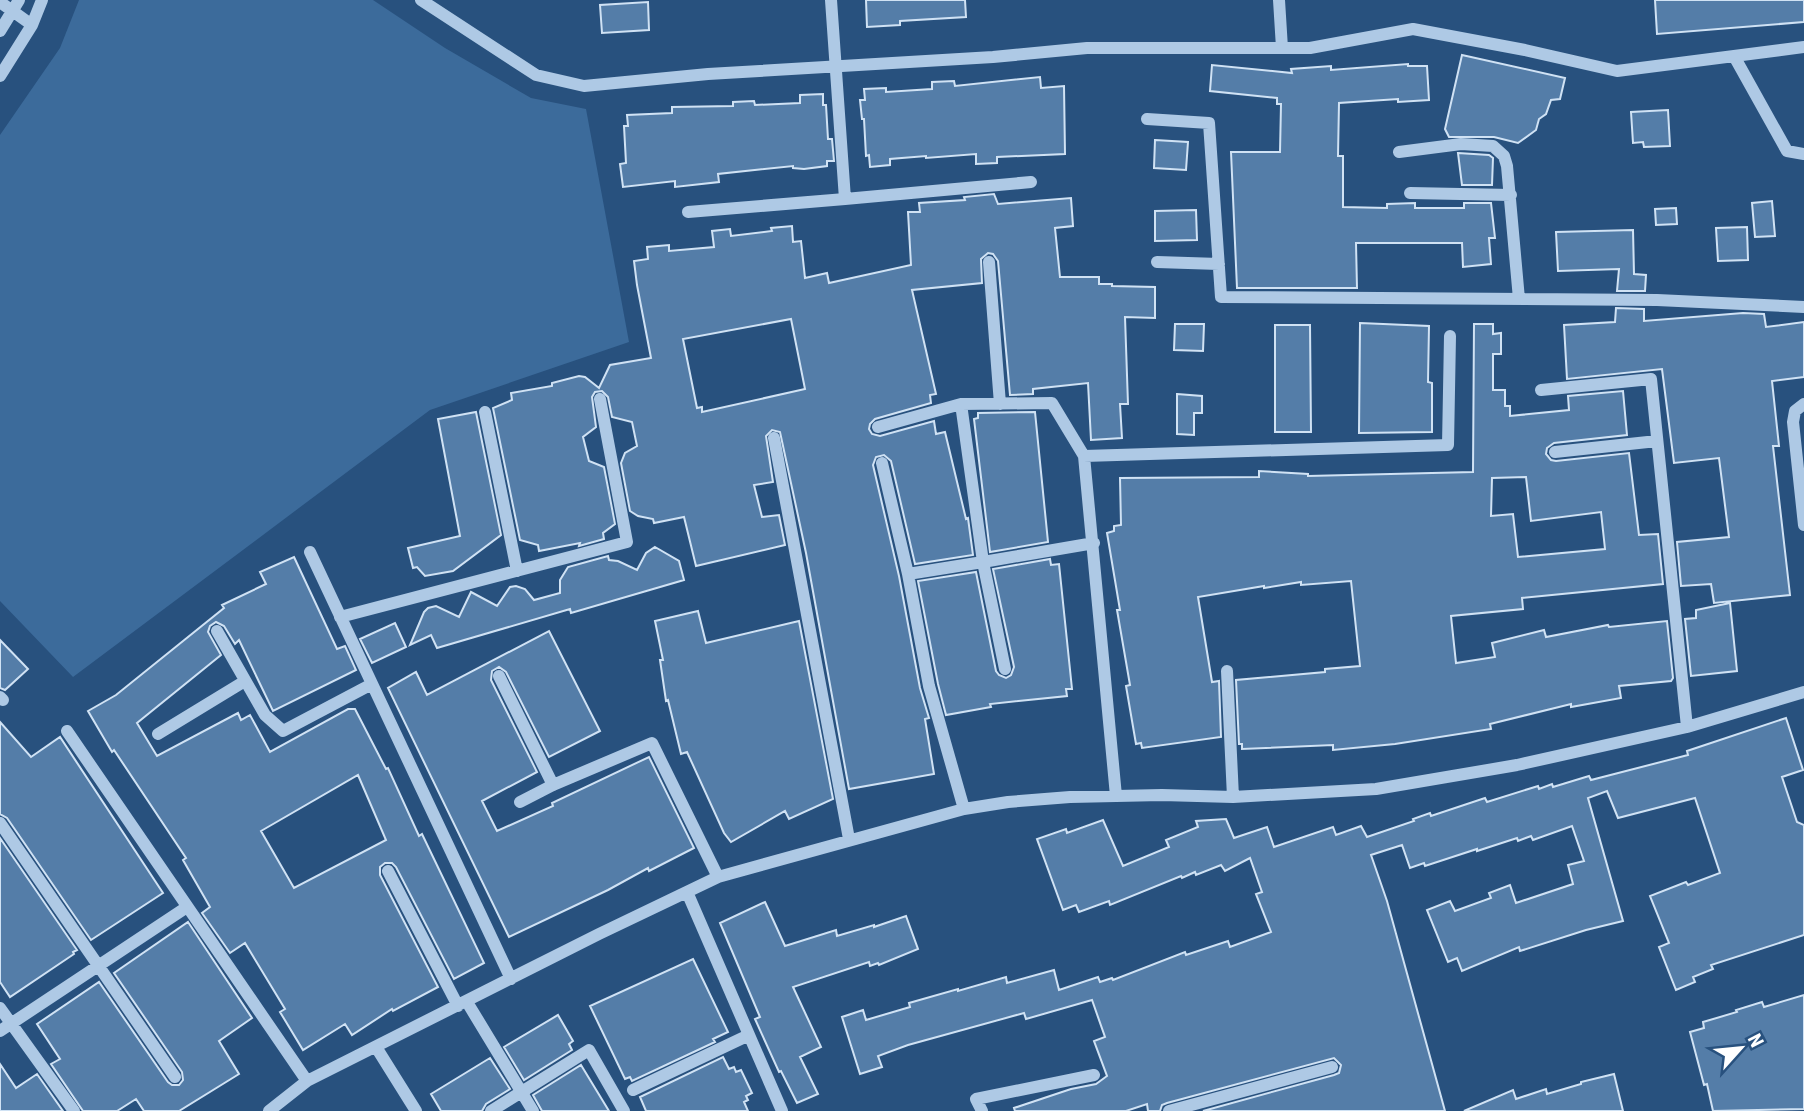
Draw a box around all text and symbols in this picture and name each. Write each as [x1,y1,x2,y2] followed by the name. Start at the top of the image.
[1706,1013,1776,1083] north arrow
[1743,1030,1769,1051] text: N

